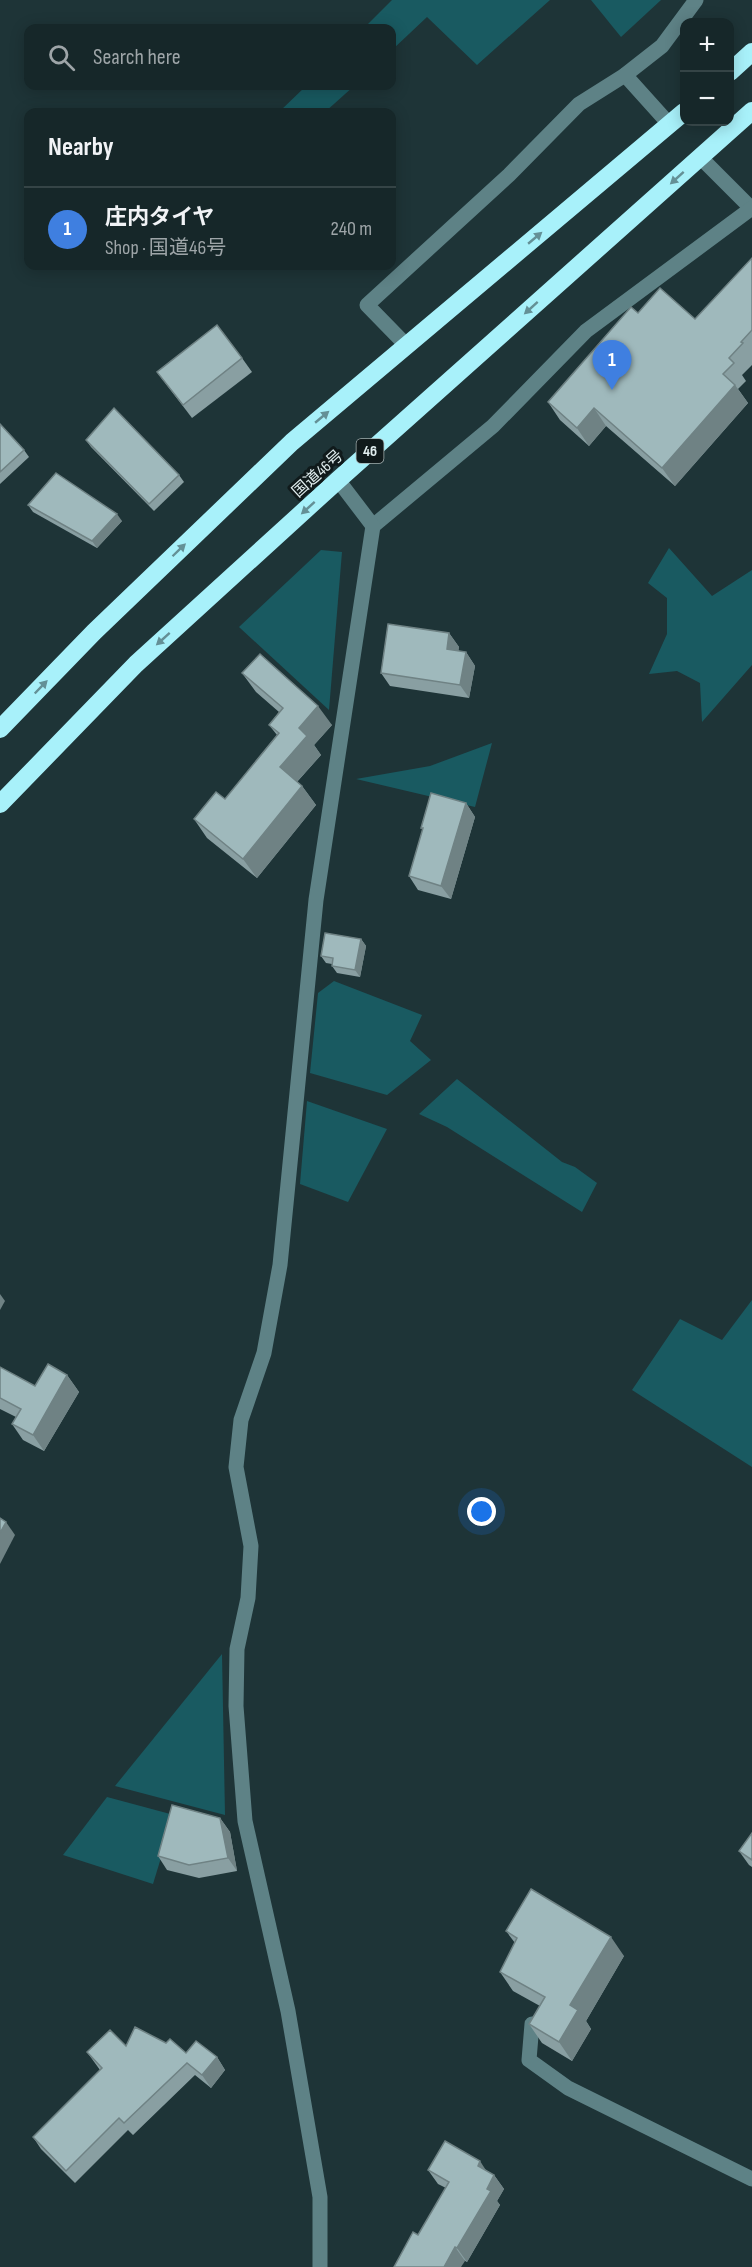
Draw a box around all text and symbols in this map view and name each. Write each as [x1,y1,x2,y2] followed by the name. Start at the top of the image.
[680,18,734,126] map controls
[680,18,734,72] button: +
[24,24,396,90] search box
[45,41,78,74] icon: search
[93,44,180,71] text: Search here
[680,72,734,126] button: −
[48,132,114,163] text: Nearby
[670,171,685,184] one-way arrow
[105,204,214,231] text: 庄内タイヤ
[64,217,71,241] text: 1
[331,217,372,241] text: 240 m
[527,231,543,244] one-way arrow
[105,236,226,260] text: Shop · 国道46号
[524,301,539,314] one-way arrow
[592,340,632,390] pin: 1
[314,411,329,424] one-way arrow
[356,439,384,463] road number: 46
[289,446,347,502] street label: 国道46号
[300,501,315,515] one-way arrow
[172,543,187,557] one-way arrow
[156,632,171,645] one-way arrow
[33,681,47,695] one-way arrow
[467,1497,496,1526] your location

